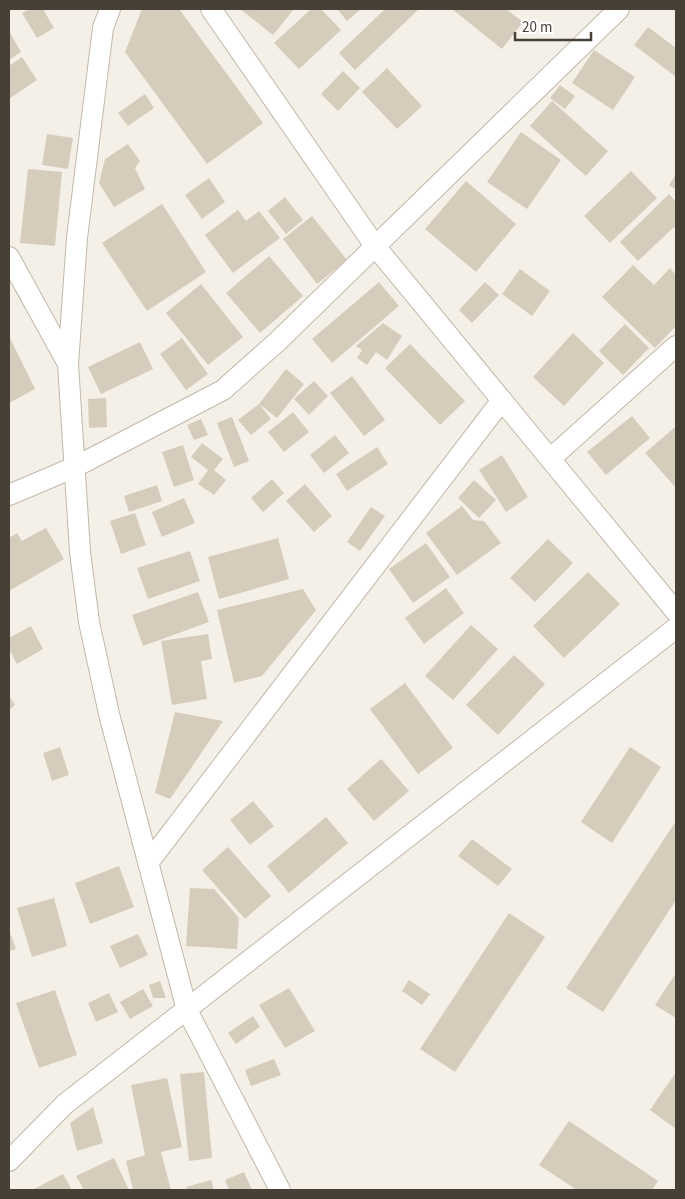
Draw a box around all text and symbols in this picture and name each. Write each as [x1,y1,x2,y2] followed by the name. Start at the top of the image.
[515,10,591,42] scale bar
[522,17,552,38] text: 20 m

